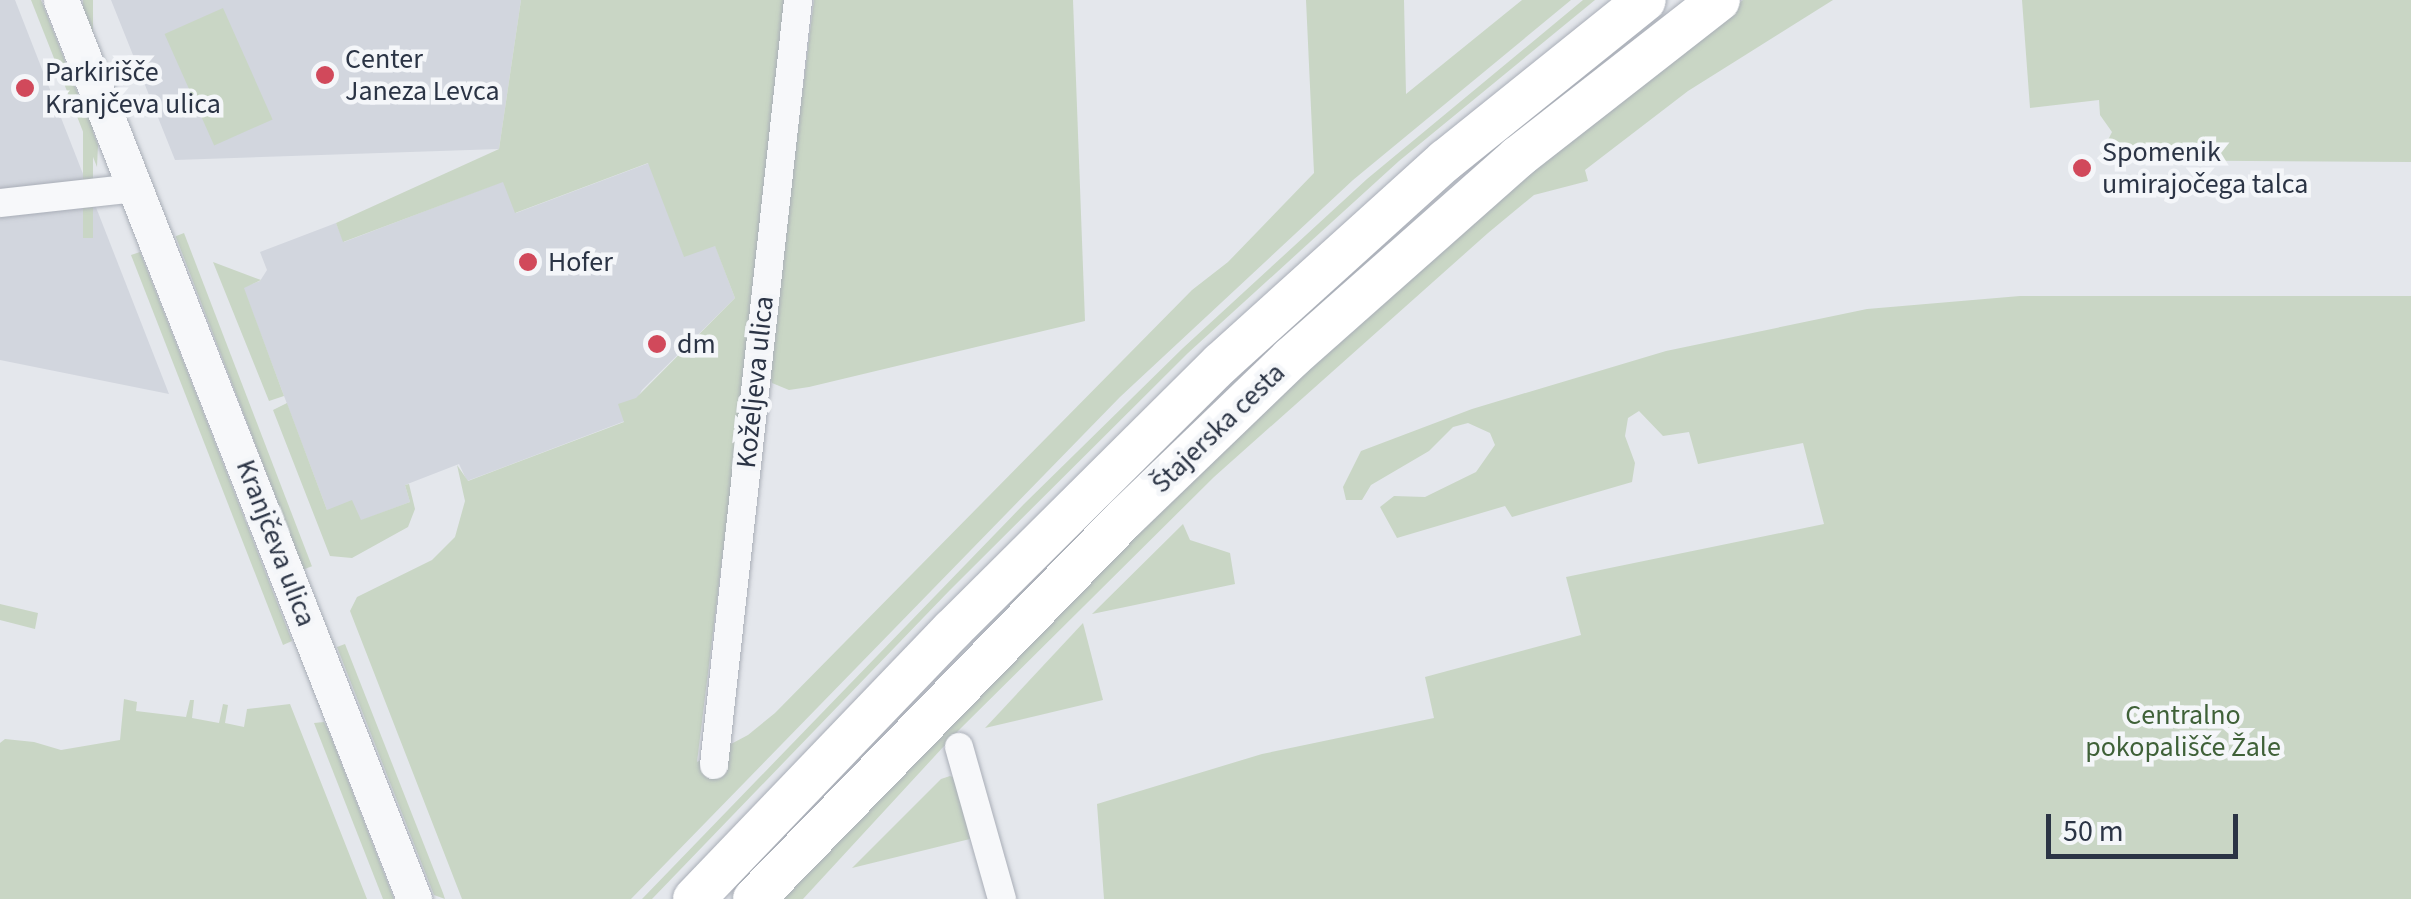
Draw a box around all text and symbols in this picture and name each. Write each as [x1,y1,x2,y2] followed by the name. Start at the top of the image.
[345,42,500,108] place label: Center Janeza Levca
[45,55,221,121] place label: Parkirišče Kranjčeva ulica
[314,64,336,86] marker: Center Janeza Levca
[14,77,36,99] marker: Parkirišče Kranjčeva ulica
[2102,135,2308,201] place label: Spomenik umirajočega talca
[2071,157,2093,179] marker: Spomenik umirajočega talca
[548,245,613,279] place label: Hofer
[517,251,539,273] marker: Hofer
[729,294,781,470] street label: Koželjeva ulica
[677,327,716,361] place label: dm
[646,333,668,355] marker: dm
[1144,356,1292,500] street label: Štajerska cesta
[229,455,323,631] street label: Kranjčeva ulica
[2085,698,2281,764] park label: Centralno pokopališče Žale
[2051,794,2244,856] scale bar
[2063,810,2124,853] text: 50 m

